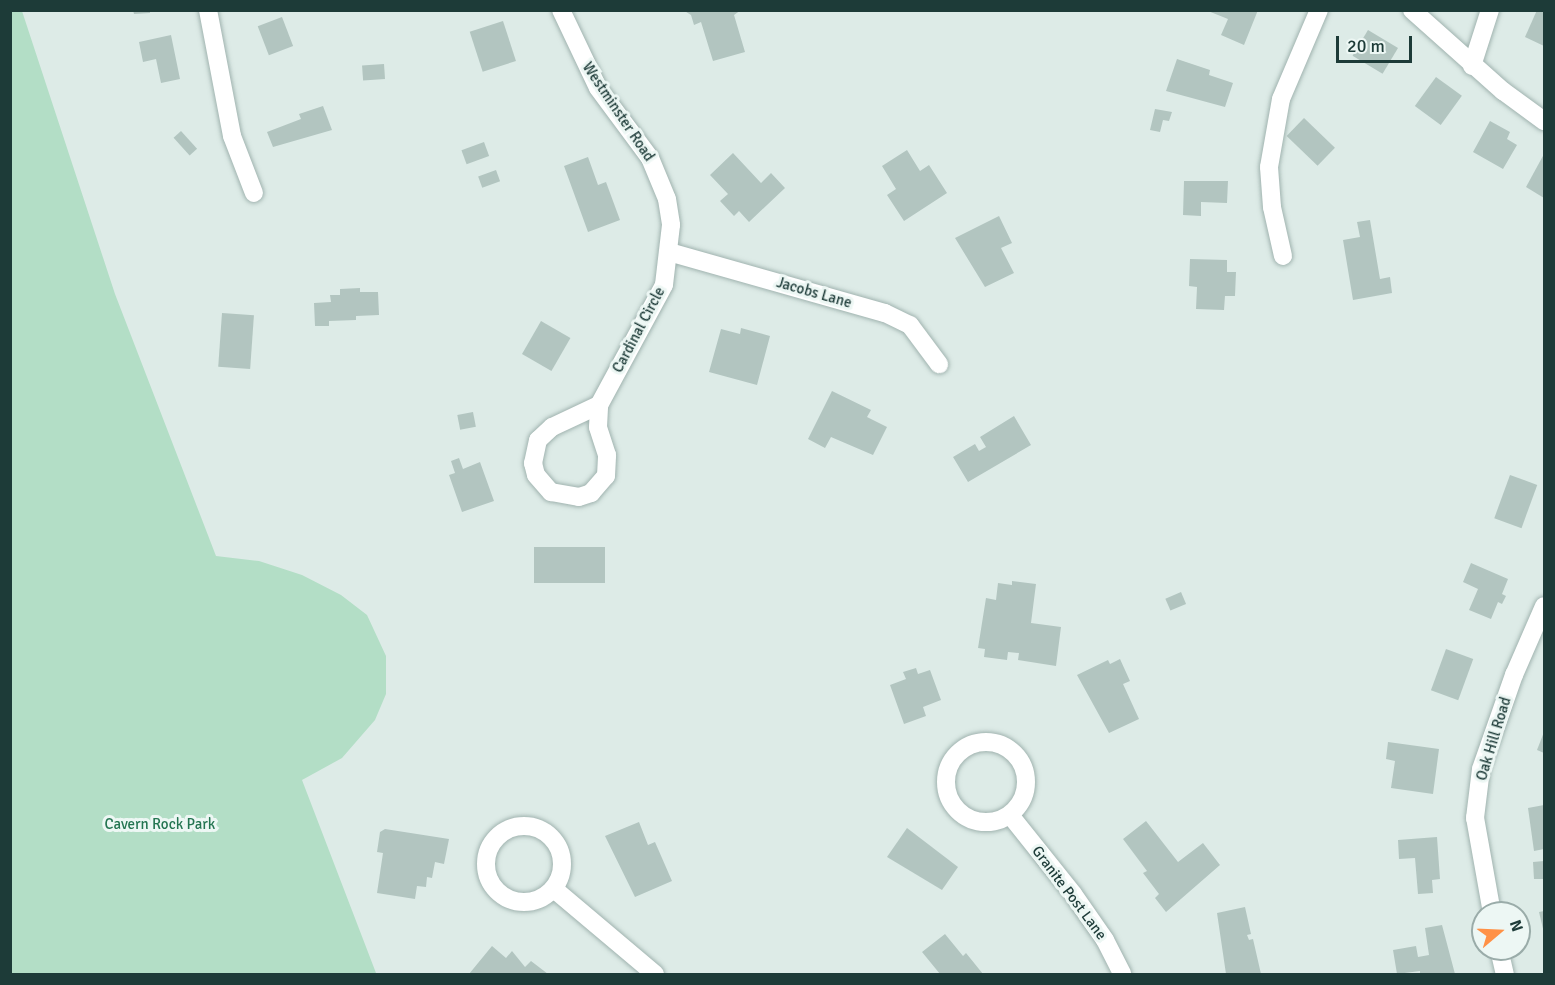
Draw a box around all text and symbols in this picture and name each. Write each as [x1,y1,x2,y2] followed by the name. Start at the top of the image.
[1339,24,1416,62] scale bar
[1347,35,1385,57] text: 20 m
[578,59,658,165] street label: Westminster Road
[774,274,854,312] street label: Jacobs Lane
[609,284,669,376] street label: Cardinal Circle
[1473,695,1515,783] street label: Oak Hill Road
[105,816,215,834] park label: Cavern Rock Park
[1028,843,1110,943] street label: Granite Post Lane
[1471,901,1531,961] north arrow
[1505,917,1527,934] text: N

